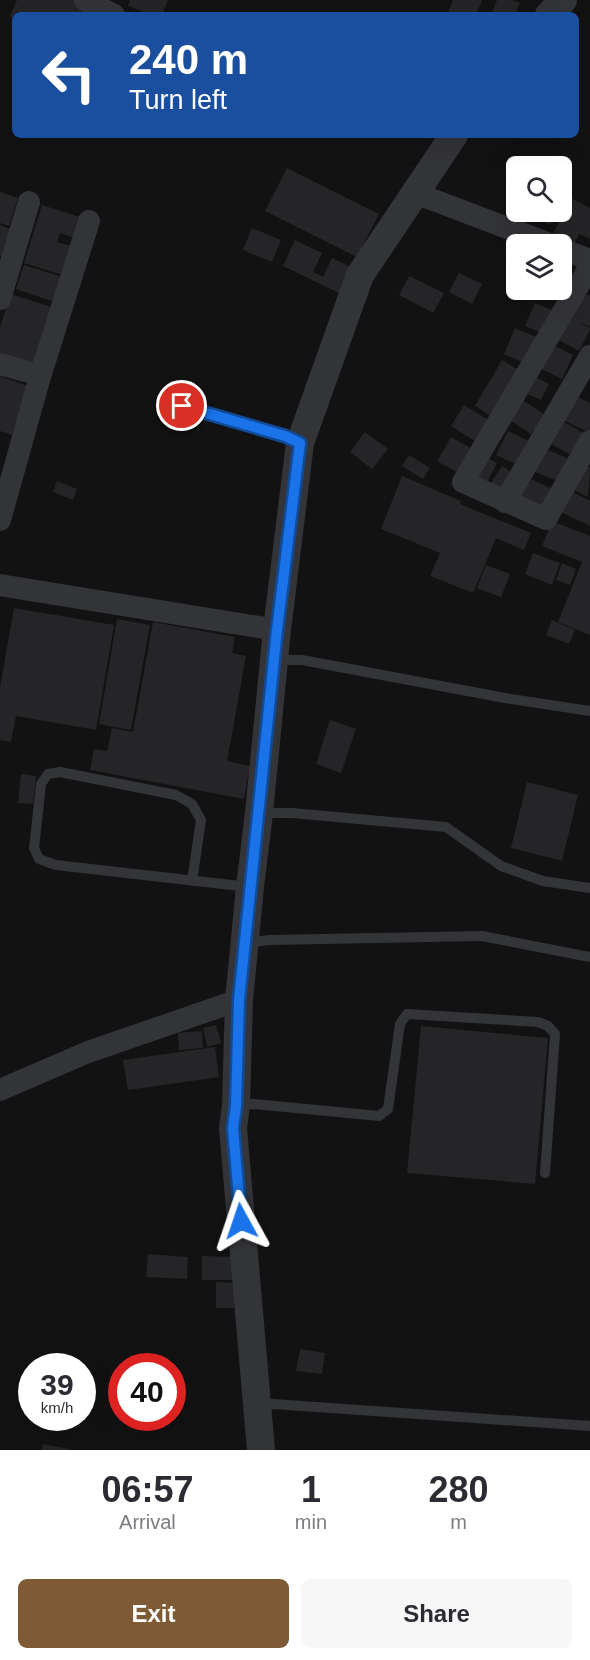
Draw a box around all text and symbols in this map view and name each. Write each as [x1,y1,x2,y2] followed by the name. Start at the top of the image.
[30,36,108,114] icon: left
[129,36,248,83] text: 240 m
[129,85,227,115] text: Turn left
[506,156,572,300] map controls
[506,156,572,222] button: search
[506,234,572,300] button: layers
[156,380,207,431] pin
[165,389,198,422] icon: arrive
[209,1189,273,1253] position arrow
[108,1353,186,1431] speed limit sign: 40
[40,1368,74,1401] text: 39
[41,1399,73,1416] text: km/h
[101,1469,193,1510] text: 06:57
[301,1469,321,1510] text: 1
[428,1469,489,1510] text: 280
[119,1511,176,1533] text: Arrival
[295,1511,327,1533] text: min
[450,1511,467,1533] text: m
[18,1579,289,1648] button: Exit
[301,1579,572,1648] button: Share

